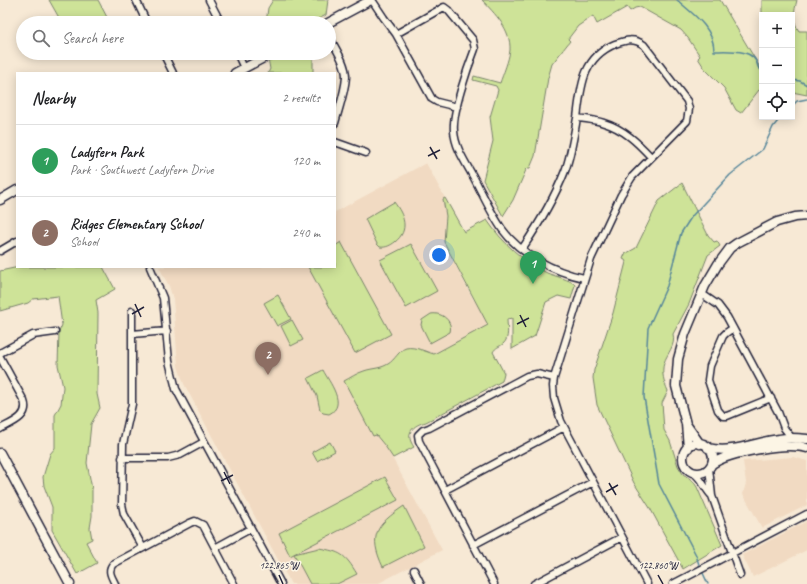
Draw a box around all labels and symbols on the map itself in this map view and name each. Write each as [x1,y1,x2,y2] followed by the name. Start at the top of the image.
[429,245,449,265] your location
[520,251,546,284] pin: 1
[255,342,281,375] pin: 2
[259,559,300,572] text: 122.865°W
[638,559,679,572] text: 122.860°W

